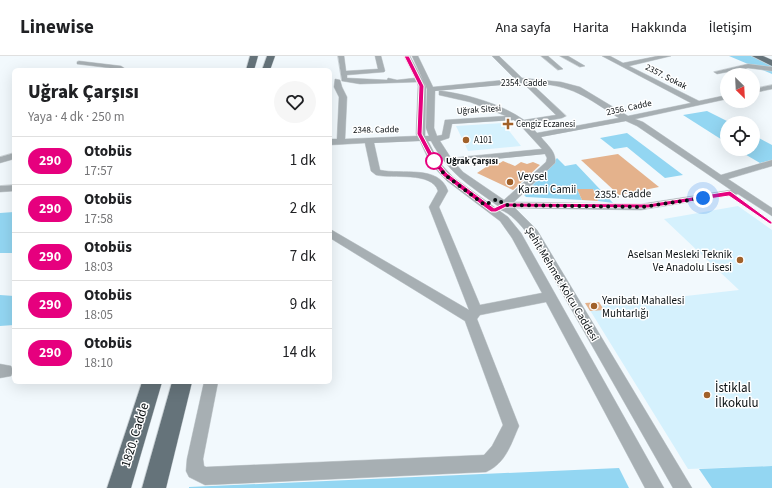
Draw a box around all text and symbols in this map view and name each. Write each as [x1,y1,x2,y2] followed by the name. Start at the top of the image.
[20,14,94,41] text: Linewise
[495,18,551,38] text: Ana sayfa
[573,18,609,38] text: Harita
[631,18,687,38] text: Hakkında
[709,18,752,38] text: İletişim
[643,61,689,93] street label: 2357. Sokak
[720,68,760,108] north arrow
[720,68,760,156] map controls
[501,77,548,90] street label: 2354. Cadde
[28,79,139,106] text: Uğrak Çarşısı
[274,81,316,123] button: heart
[605,97,653,119] street label: 2356. Cadde
[456,102,502,118] street label: Uğrak Sitesi
[28,108,125,126] text: Yaya · 4 dk · 250 m
[720,116,760,156] button: locate
[516,118,575,131] place label: Cengiz Eczanesi
[503,119,513,129] marker: Cengiz Eczanesi
[353,123,400,137] street label: 2348. Cadde
[474,134,492,147] place label: A101
[461,135,471,145] marker: A101
[84,141,132,162] text: Otobüs
[290,150,316,171] text: 1 dk
[39,151,61,171] text: 290
[425,152,443,170] marker: Uğrak Çarşısı
[446,155,498,168] place label: Uğrak Çarşısı
[84,162,113,180] text: 17:57
[518,169,576,197] place label: Veysel Karani Camii
[505,177,515,187] marker: Veysel Karani Camii
[595,186,652,202] street label: 2355. Cadde
[693,188,713,208] your location
[84,189,132,210] text: Otobüs
[290,198,316,219] text: 2 dk
[39,199,61,219] text: 290
[84,210,113,228] text: 17:58
[522,224,602,344] street label: Şehit Mehmet Kolcu Caddesi
[84,237,132,258] text: Otobüs
[290,246,316,267] text: 7 dk
[39,247,61,267] text: 290
[628,247,733,275] place label: Aselsan Mesleki Teknik Ve Anadolu Lisesi
[735,255,745,265] marker: Aselsan Mesleki Teknik Ve Anadolu Lisesi
[84,258,113,276] text: 18:03
[84,285,132,306] text: Otobüs
[601,293,684,321] place label: Yenibatı Mahallesi Muhtarlığı
[290,294,316,315] text: 9 dk
[39,295,61,315] text: 290
[589,301,599,311] marker: Yenibatı Mahallesi Muhtarlığı
[84,306,113,324] text: 18:05
[84,333,132,354] text: Otobüs
[282,342,316,363] text: 14 dk
[39,343,61,363] text: 290
[84,354,113,372] text: 18:10
[715,379,759,412] place label: İstiklal İlkokulu
[702,390,712,400] marker: İstiklal İlkokulu
[117,401,153,469] street label: 1820. Cadde

